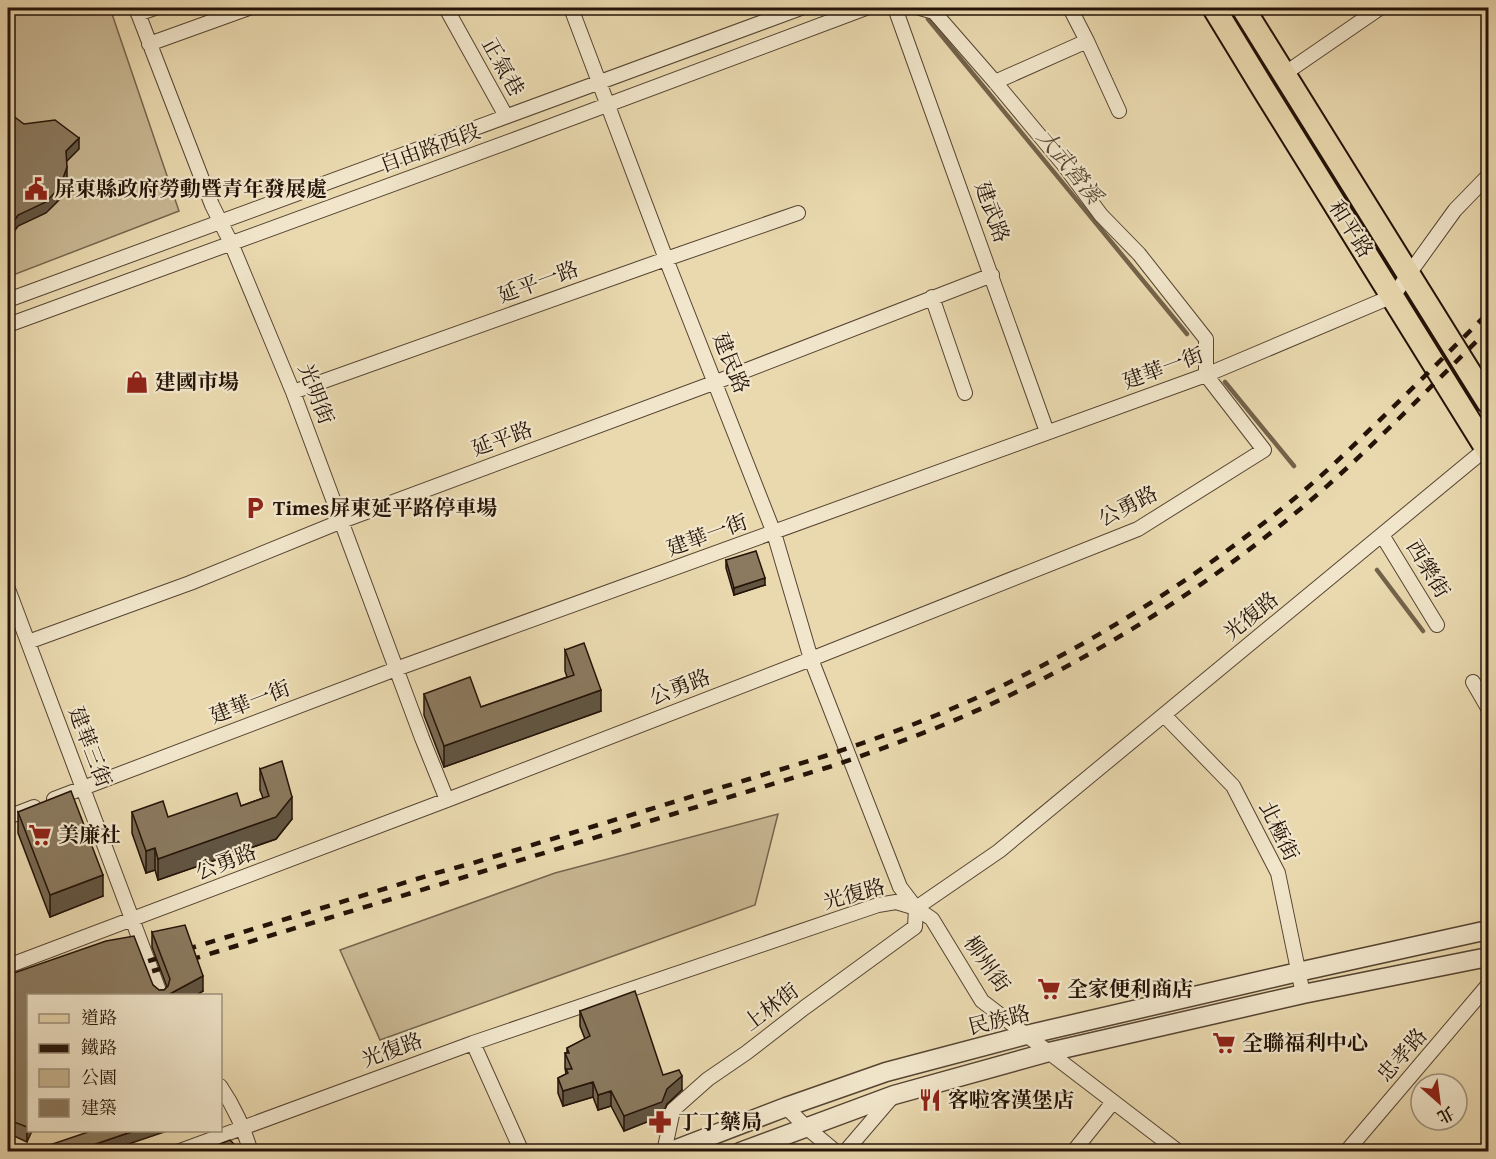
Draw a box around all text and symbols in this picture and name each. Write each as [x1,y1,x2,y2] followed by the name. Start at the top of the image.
[475,32,532,102] street label: 正氣巷
[375,115,484,180] street label: 自由路西段
[1030,122,1111,212] water label: 大武營溪
[54,173,327,204] place label: 屏東縣政府勞動暨青年發展處
[23,176,49,202] public building icon: 屏東縣政府勞動暨青年發展處
[967,177,1018,247] street label: 建武路
[1322,194,1381,264] street label: 和平路
[493,253,583,310] street label: 延平一路
[705,328,758,398] street label: 建民路
[1118,339,1208,396] street label: 建華一街
[291,359,342,429] street label: 光明街
[155,366,239,397] place label: 建國市場
[124,369,150,395] shop icon: 建國市場
[467,413,537,464] street label: 延平路
[1093,477,1163,534] street label: 公勇路
[273,492,497,523] place label: Times屏東延平路停車場
[242,495,268,521] parking icon: Times屏東延平路停車場
[662,506,752,563] street label: 建華一街
[1399,534,1458,604] street label: 西樂街
[1216,584,1285,647] street label: 光復路
[645,661,715,712] street label: 公勇路
[205,672,295,731] street label: 建華一街
[61,702,120,792] street label: 建華三街
[1252,796,1307,866] street label: 北極街
[58,819,121,850] place label: 美廉社
[27,822,53,848] supermarket icon: 美廉社
[191,836,261,887] street label: 公勇路
[819,870,888,917] street label: 光復路
[957,929,1018,998] street label: 柳州街
[1067,973,1193,1004] place label: 全家便利商店
[736,975,805,1038] street label: 上林街
[1036,976,1062,1002] supermarket icon: 全家便利商店
[27,994,222,1132] legend
[965,997,1033,1042] street label: 民族路
[81,1004,117,1031] text: 道路
[1369,1021,1434,1089] street label: 忠孝路
[357,1024,427,1075] street label: 光復路
[1242,1027,1368,1058] place label: 全聯福利中心
[1211,1030,1237,1056] supermarket icon: 全聯福利中心
[81,1034,117,1061] text: 鐵路
[81,1064,117,1091] text: 公園
[1409,1072,1469,1132] north arrow
[948,1084,1074,1115] place label: 客啦客漢堡店
[917,1087,943,1113] restaurant icon: 客啦客漢堡店
[81,1094,117,1121] text: 建築
[1433,1101,1459,1130] text: 北
[678,1106,762,1137] place label: 丁丁藥局
[647,1109,673,1135] pharmacy icon: 丁丁藥局

